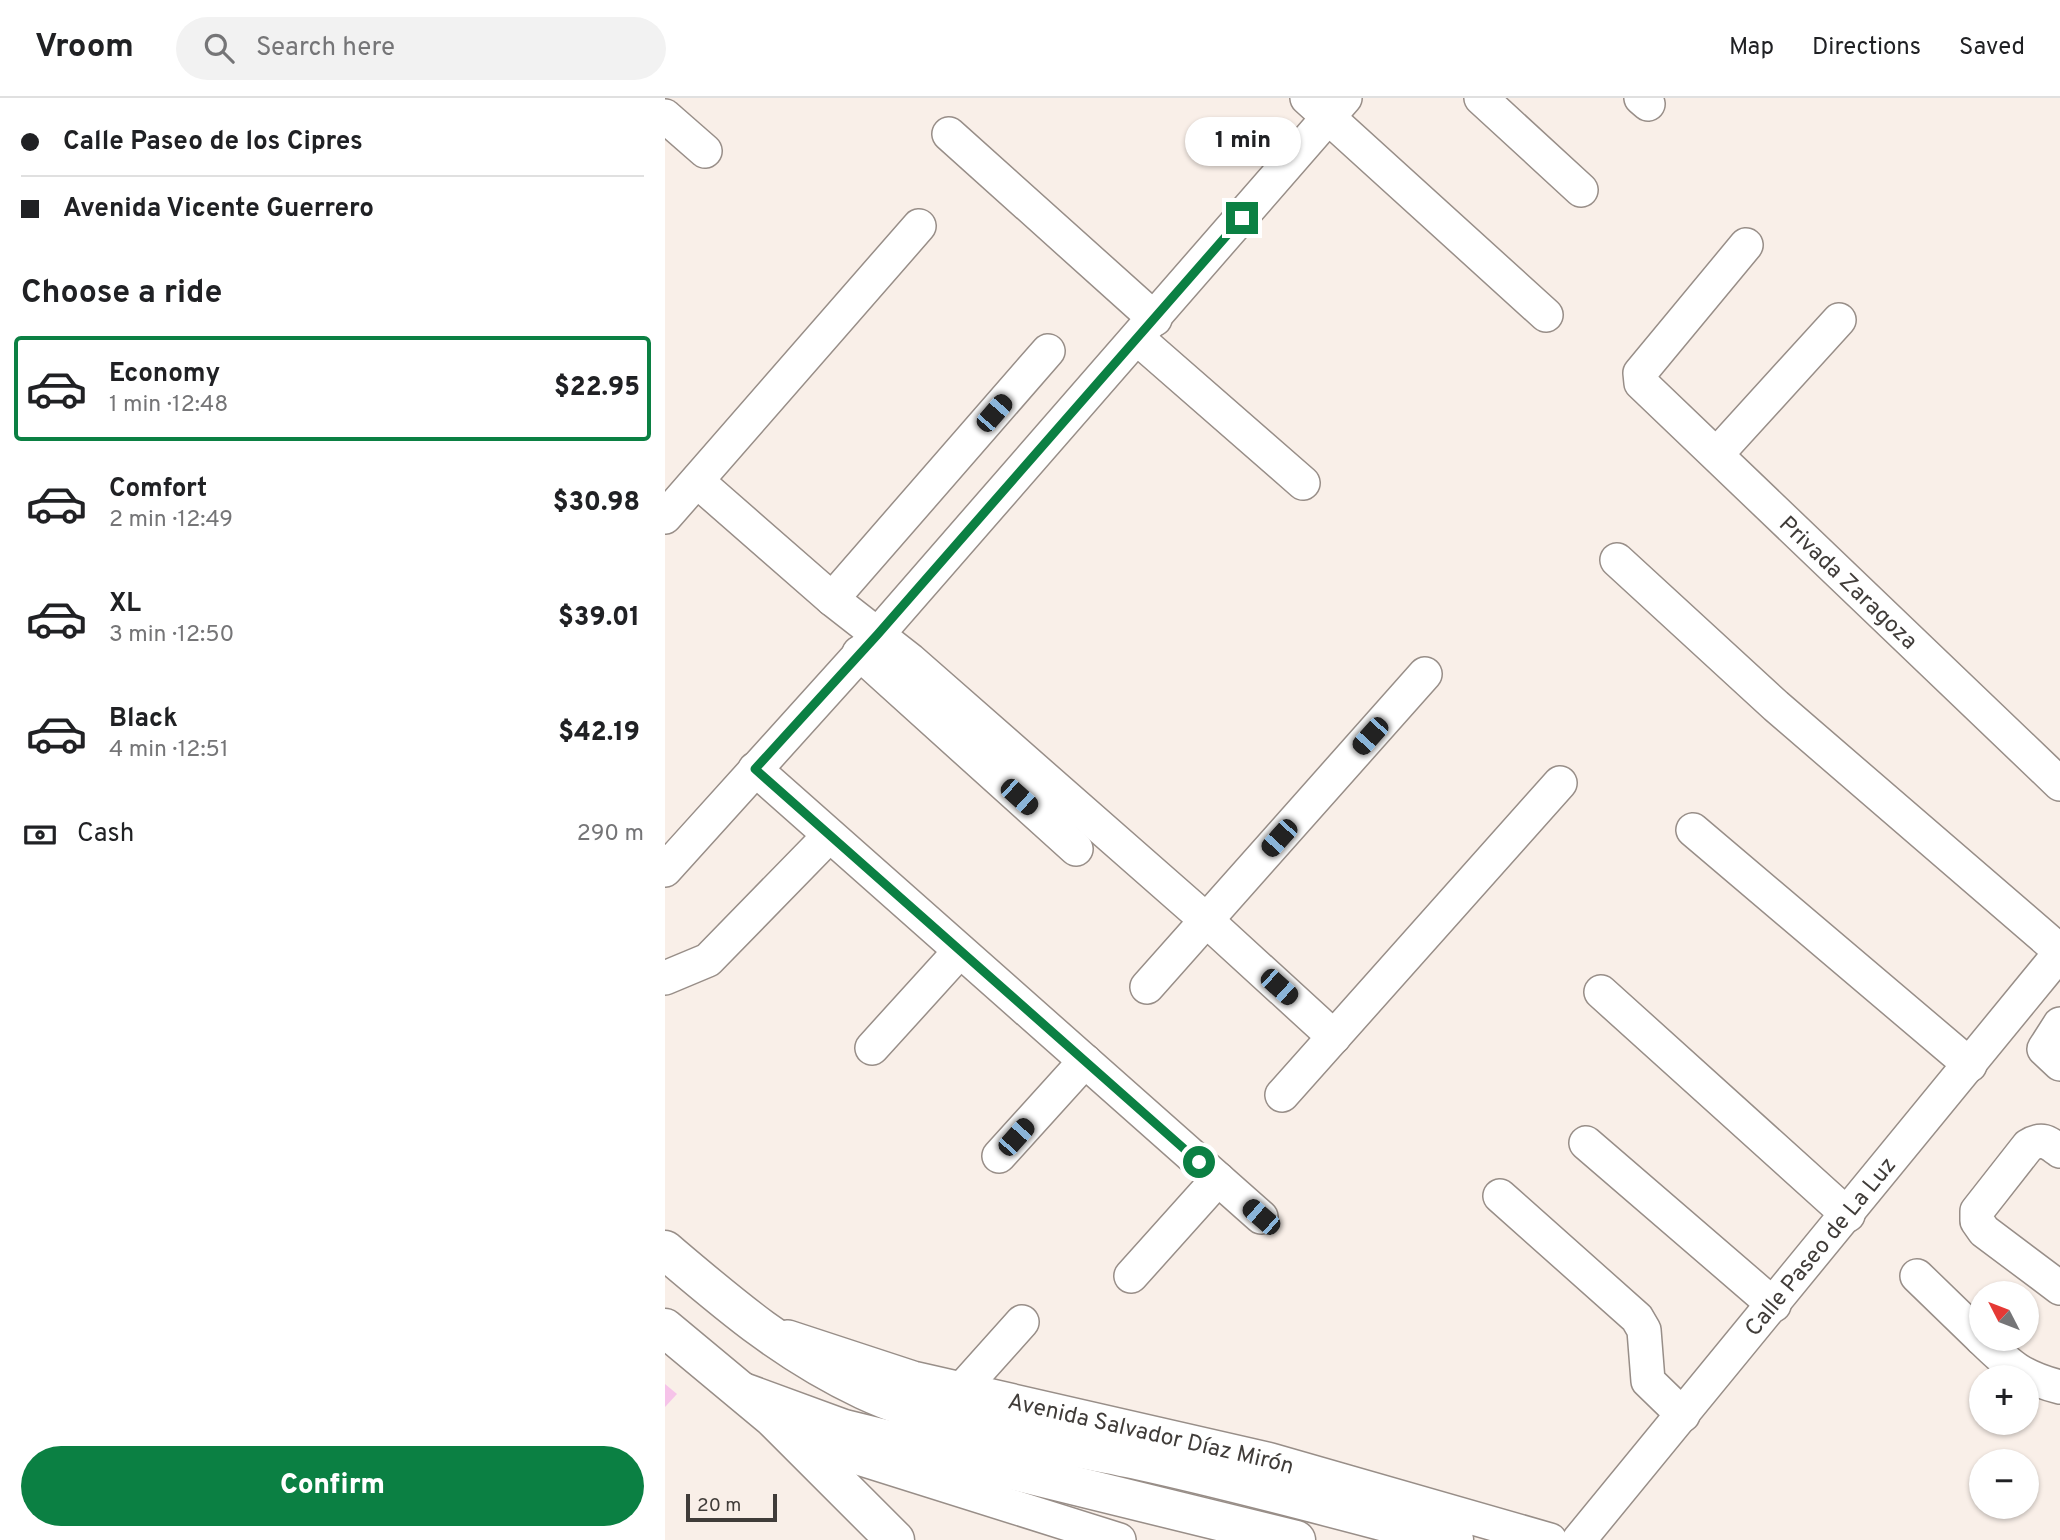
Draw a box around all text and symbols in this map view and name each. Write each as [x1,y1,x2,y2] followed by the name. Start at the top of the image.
[176,17,666,80] search box
[35,27,134,69] text: Vroom
[200,29,238,67] icon: search
[256,32,395,65] text: Search here
[1729,33,1774,63] text: Map
[1812,33,1921,63] text: Directions
[1959,33,2025,63] text: Saved
[1184,116,1300,166] callout: 1 min
[63,126,363,159] text: Calle Paseo de los Cipres
[1215,127,1271,156] text: 1 min
[63,193,374,226] text: Avenida Vicente Guerrero
[1226,202,1258,234] route end
[21,274,222,314] text: Choose a ride
[25,357,88,420] icon: car
[109,358,220,391] text: Economy
[554,372,640,405] text: $22.95
[973,390,1016,436] car
[109,391,228,420] text: 1 min · 12:48
[25,472,88,535] icon: car
[109,473,207,506] text: Comfort
[553,487,640,520] text: $30.98
[109,506,233,535] text: 2 min · 12:49
[1772,511,1923,657] street label: Privada Zaragoza
[25,587,88,650] icon: car
[109,588,141,621] text: XL
[558,602,640,635] text: $39.01
[109,621,234,650] text: 3 min · 12:50
[25,702,88,765] icon: car
[109,703,178,736] text: Black
[1349,713,1392,759] car
[558,717,640,750] text: $42.19
[109,736,228,765] text: 4 min · 12:51
[997,775,1042,819] car
[1258,815,1301,861] car
[21,816,59,854] icon: cash
[77,818,134,851] text: Cash
[577,820,644,849] text: 290 m
[1257,965,1302,1009] car
[995,1114,1038,1160] car
[1183,1146,1215,1178] route start
[1740,1152,1904,1343] street label: Calle Paseo de La Luz
[1239,1195,1284,1239] car
[1969,1281,2039,1351] north arrow
[1969,1281,2039,1519] map controls
[1969,1365,2039,1435] button: +
[1005,1388,1297,1483] street label: Avenida Salvador Díaz Mirón
[21,1446,644,1526] button: Confirm
[1969,1449,2039,1519] button: −
[686,1491,777,1523] scale bar
[697,1494,741,1518] text: 20 m

